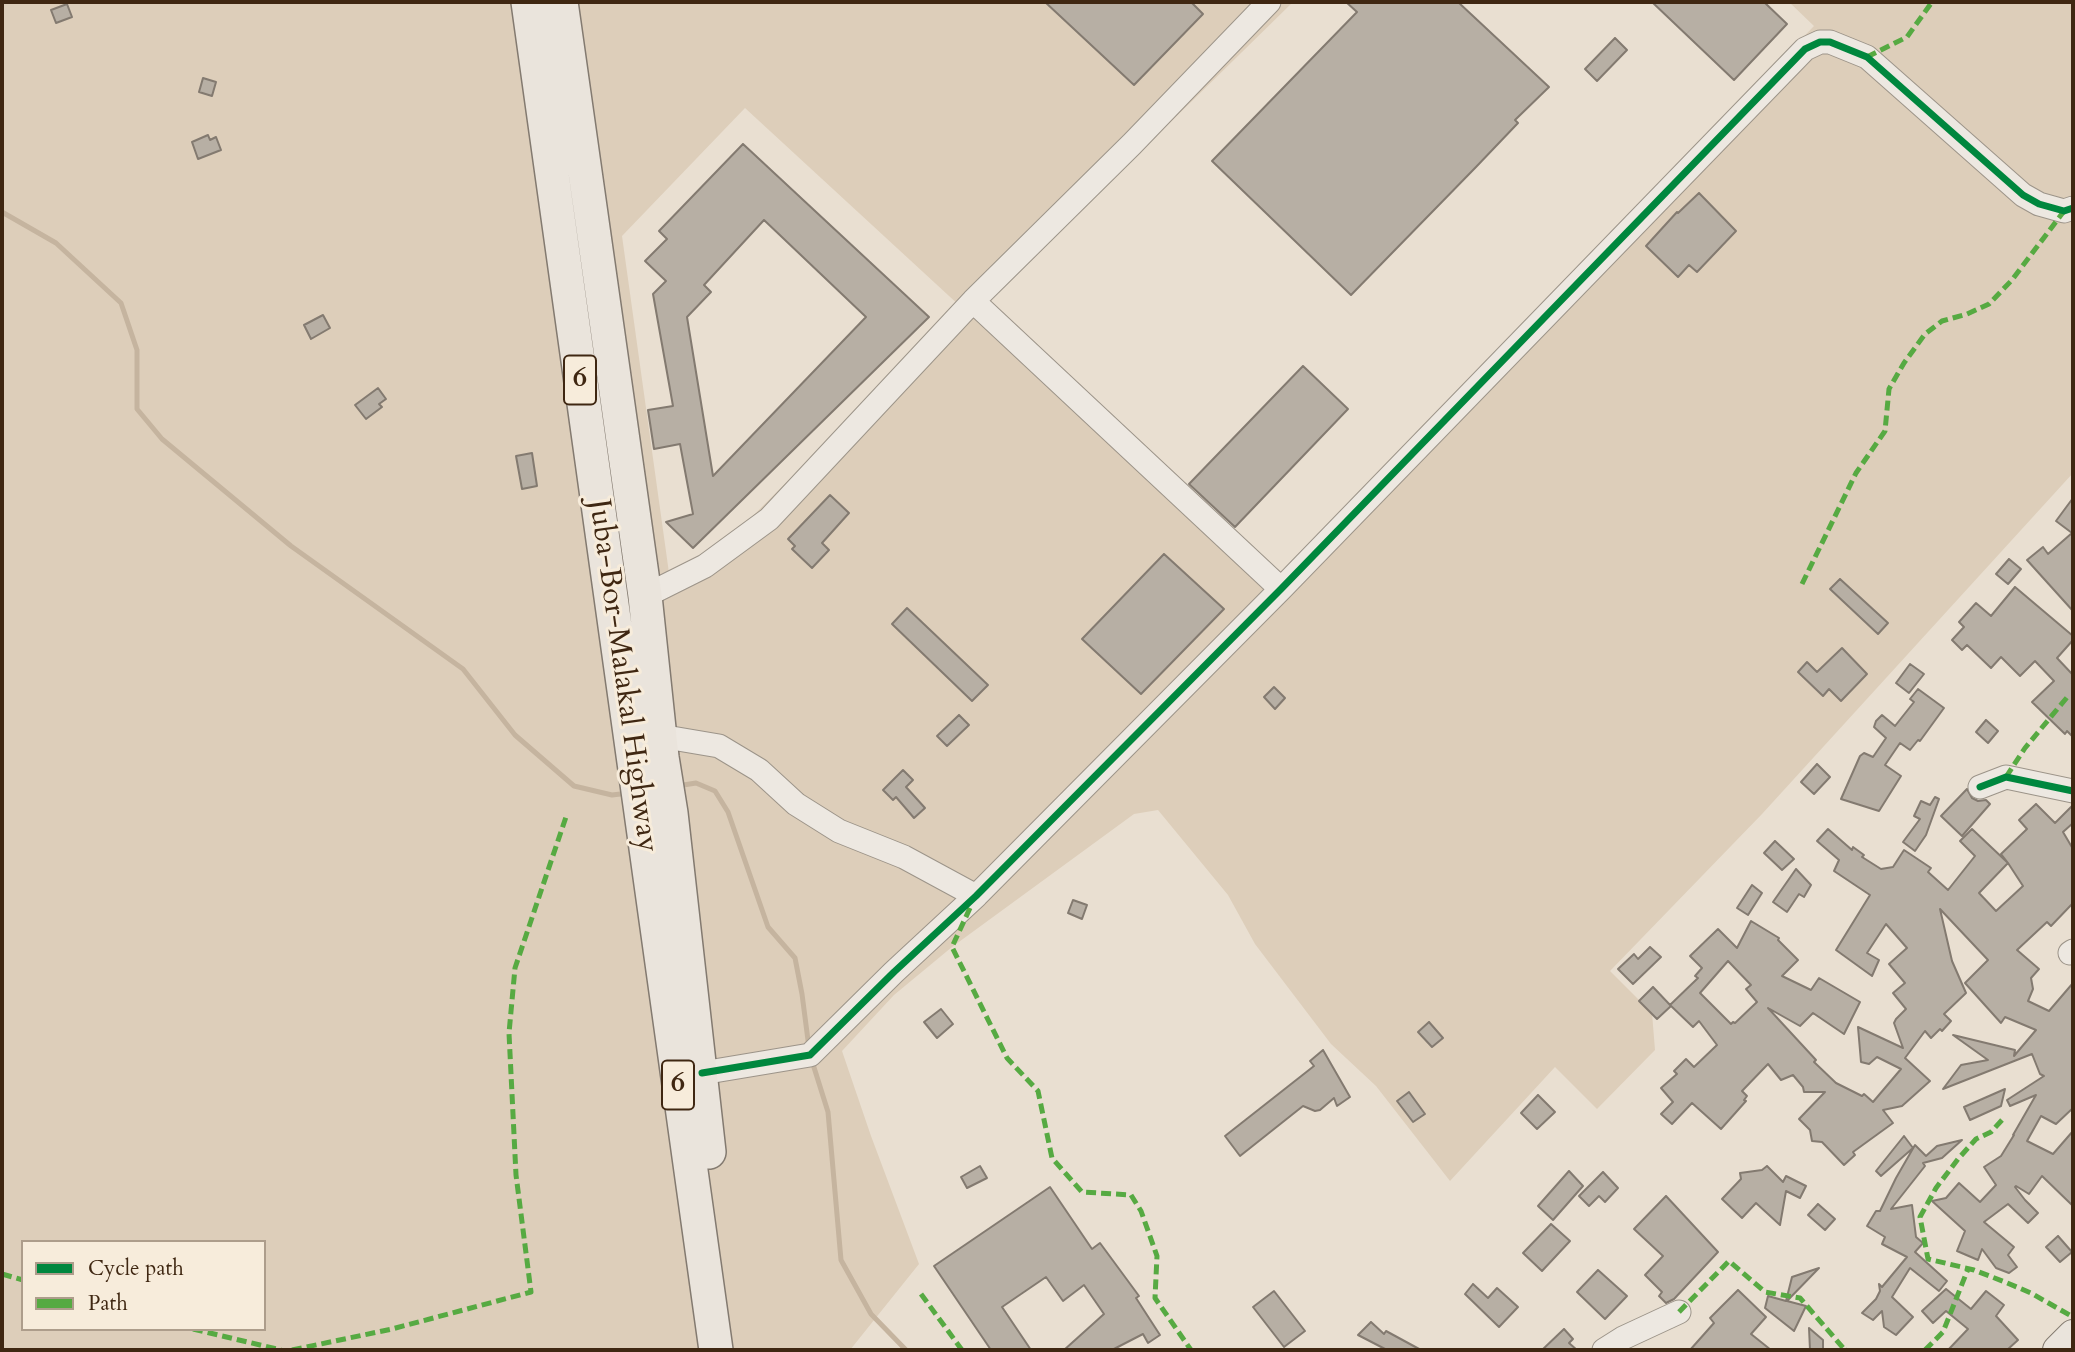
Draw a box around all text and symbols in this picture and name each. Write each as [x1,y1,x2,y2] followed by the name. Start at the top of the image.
[564,356,596,404] road number: 6
[579,497,665,855] street label: Juba-Bor-Malakal Highway
[662,1060,694,1110] road number: 6
[21,1240,266,1331] legend
[88,1254,184,1283] text: Cycle path
[88,1289,128,1318] text: Path

